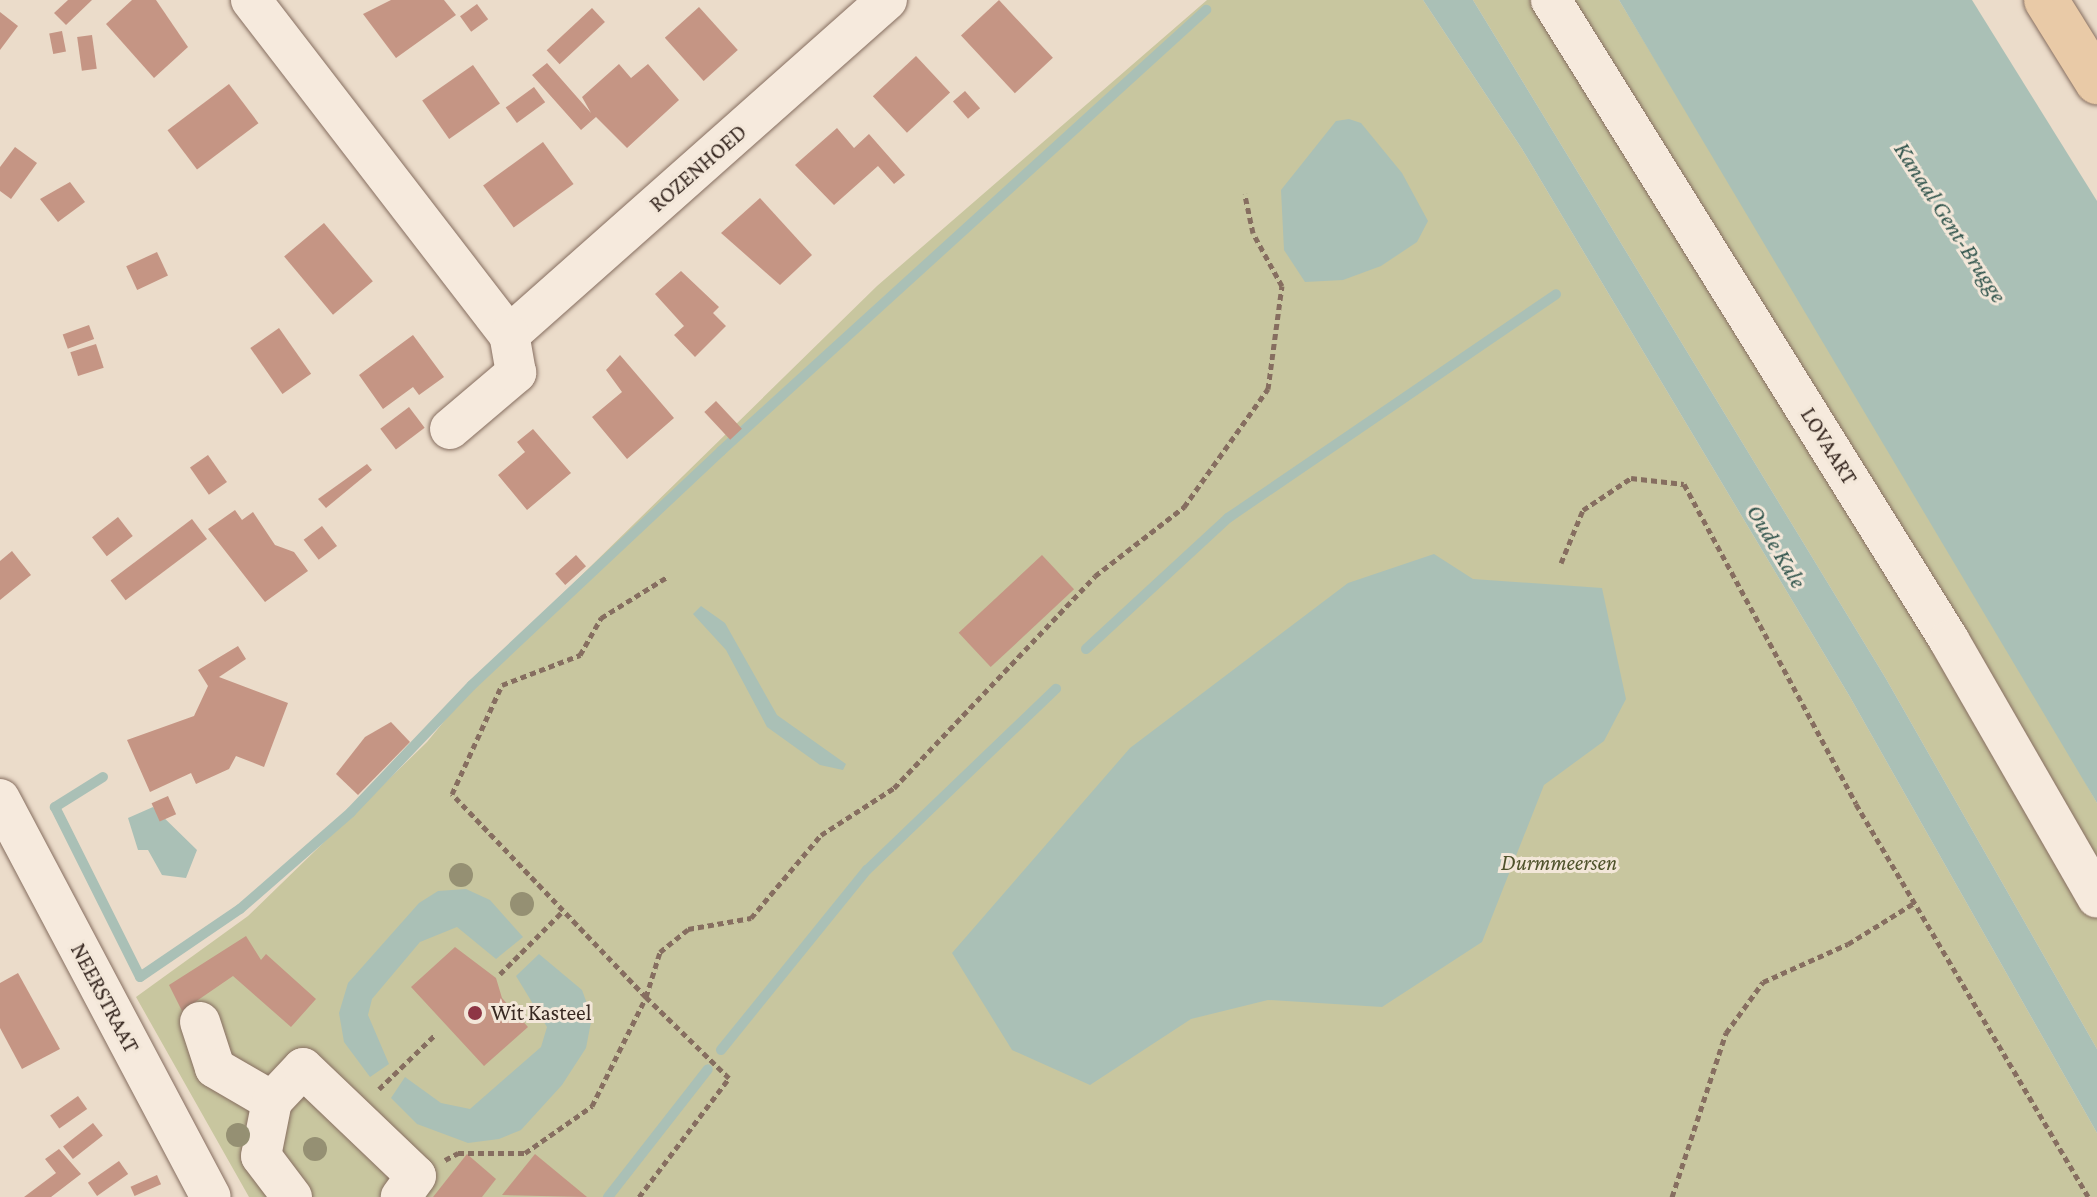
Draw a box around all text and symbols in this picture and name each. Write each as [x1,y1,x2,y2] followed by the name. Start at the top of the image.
[644,119,752,217] street label: ROZENHOED
[1888,136,2014,308] water label: Kanaal Gent-Brugge
[1795,403,1863,489] street label: LOVAART
[1741,499,1813,593] water label: Oude Kale
[1501,850,1617,876] park label: Durmmeersen
[65,939,145,1057] street label: NEERSTRAAT
[491,1000,592,1026] place label: Wit Kasteel
[466,1004,484,1022] marker: Wit Kasteel

